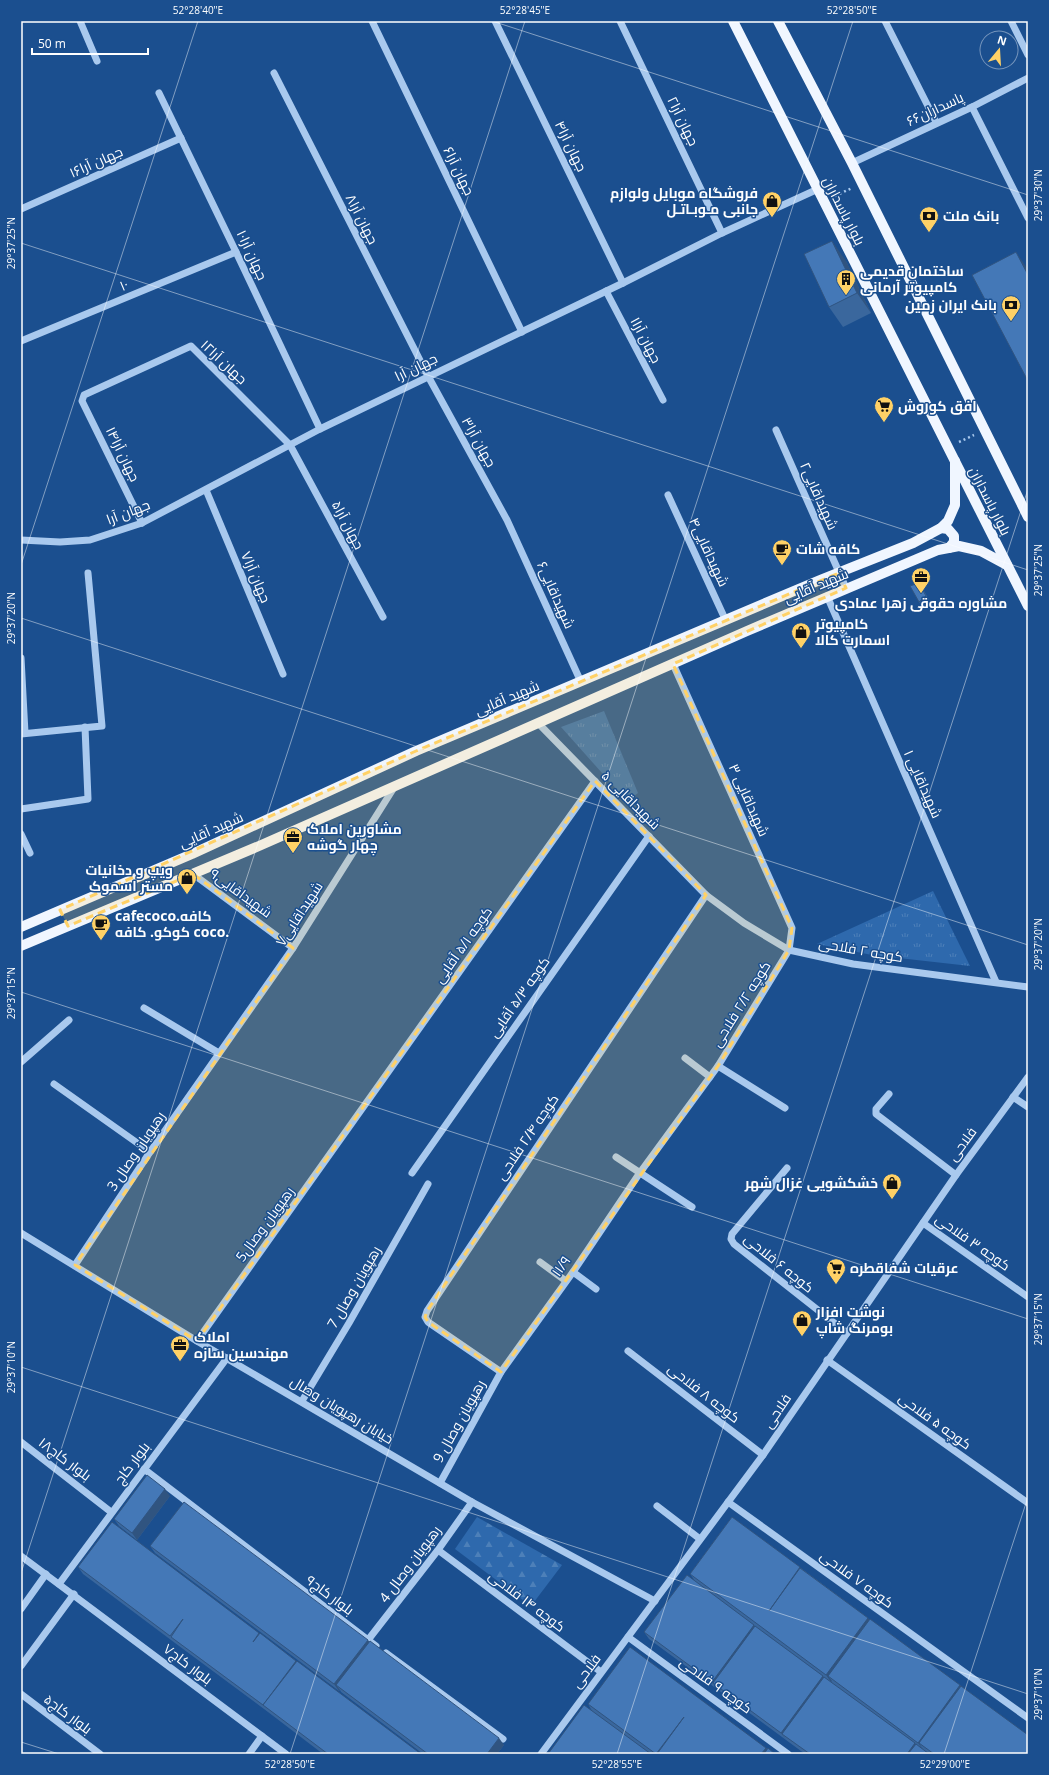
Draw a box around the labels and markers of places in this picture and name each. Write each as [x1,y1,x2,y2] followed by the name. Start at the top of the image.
[610,183,758,218] place label: فروشگاه موبایل ولوازم جانبی مـوبـاتـل
[761,190,783,218] shop icon: فروشگاه موبایل ولوازم جانبی مـوبـاتـل
[918,205,940,233] bank icon: بانک ملت
[943,206,999,225] place label: بانک ملت
[860,261,964,297] place label: ساختمان قدیمی کامپیوتر آرمانی
[835,268,857,296] building icon: ساختمان قدیمی کامپیوتر آرمانی
[1000,294,1022,322] bank icon: بانک ایران زمین
[905,295,997,314] place label: بانک ایران زمین
[873,395,895,423] supermarket icon: افق کوروش
[898,396,977,415] place label: افق کوروش
[771,538,793,566] cafe icon: کافه شات
[796,539,860,558] place label: کافه شات
[910,566,932,594] office icon: مشاوره حقوقی زهرا عمادی
[835,593,1007,612] place label: مشاوره حقوقی زهرا عمادی
[814,614,890,649] place label: کامپیوتر اسمارت کالا
[790,621,812,649] shop icon: کامپیوتر اسمارت کالا
[307,819,402,856] place label: مشاورین املاک چهار گوشه
[282,826,304,854] office icon: مشاورین املاک چهار گوشه
[86,860,173,895] place label: ویپ و دخانیات مستر اسموک
[176,867,198,895] shop icon: ویپ و دخانیات مستر اسموک
[115,906,229,941] place label: cafecoco.کافه کوکو. کافه coco.
[90,913,112,941] cafe icon: cafecoco.کافه کوکو. کافه coco.
[881,1172,903,1200] shop icon: خشکشویی غزال شهر
[744,1173,878,1192] place label: خشکشویی غزال شهر
[825,1257,847,1285] supermarket icon: عرقیات شفاقطره
[850,1258,959,1277] place label: عرقیات شفاقطره
[815,1302,893,1339] place label: نوشت افزار بومرنگ شاپ
[791,1309,813,1337] shop icon: نوشت افزار بومرنگ شاپ
[194,1327,289,1362] place label: املاک مهندسین سازه
[169,1334,191,1362] office icon: املاک مهندسین سازه

